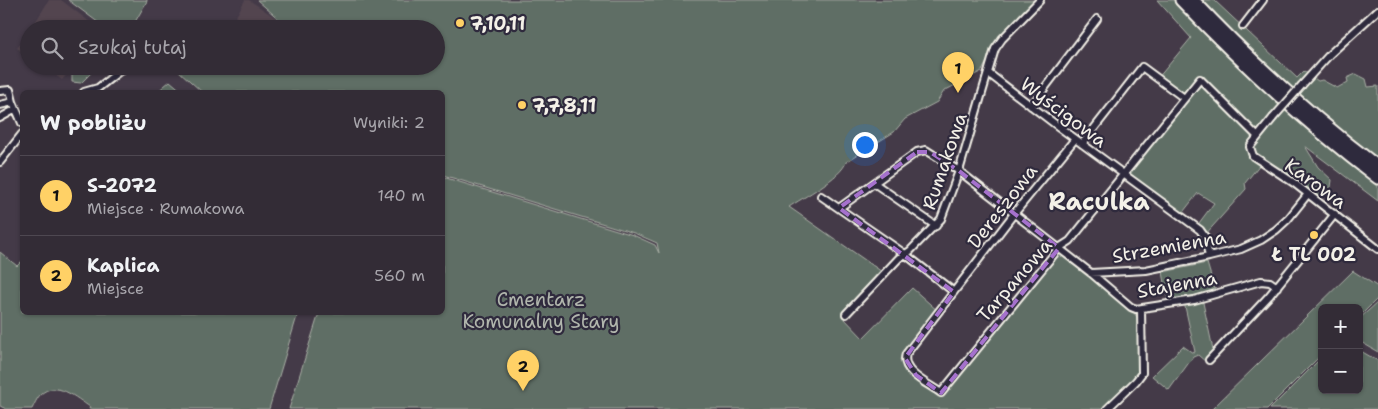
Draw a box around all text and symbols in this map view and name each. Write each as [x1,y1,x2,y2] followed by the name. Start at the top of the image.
[470,11,526,36] place label: 7,10,11
[454,17,466,29] marker: 7,10,11
[20,20,445,75] search box
[38,34,66,62] icon: search
[78,35,187,60] text: Szukaj tutaj
[942,52,974,93] pin: 1
[1015,72,1112,153] street label: Wyścigowa
[532,93,596,118] place label: 7,7,8,11
[516,99,528,111] marker: 7,7,8,11
[40,109,147,137] text: W pobliżu
[916,109,973,213] street label: Rumakowa
[353,112,425,133] text: Wyniki: 2
[852,132,878,158] your location
[1280,153,1352,214] street label: Karowa
[962,159,1043,253] street label: Dereszowa
[87,173,157,198] text: S-2072
[52,185,60,206] text: 1
[378,185,425,206] text: 140 m
[1048,186,1150,218] district label: Raculka
[87,198,245,219] text: Miejsce · Rumakowa
[1110,224,1228,269] street label: Strzemienna
[1308,229,1320,241] marker: Ł TL 002
[971,233,1058,327] street label: Tarpanowa
[1271,242,1356,267] place label: Ł TL 002
[87,253,160,278] text: Kaplica
[50,265,62,286] text: 2
[374,265,425,286] text: 560 m
[1135,265,1219,304] street label: Stajenna
[87,278,144,299] text: Miejsce
[462,287,620,334] park label: Cmentarz Komunalny Stary
[1318,304,1363,394] map controls
[1318,304,1363,349] button: +
[1318,349,1363,394] button: −
[507,350,539,391] pin: 2

